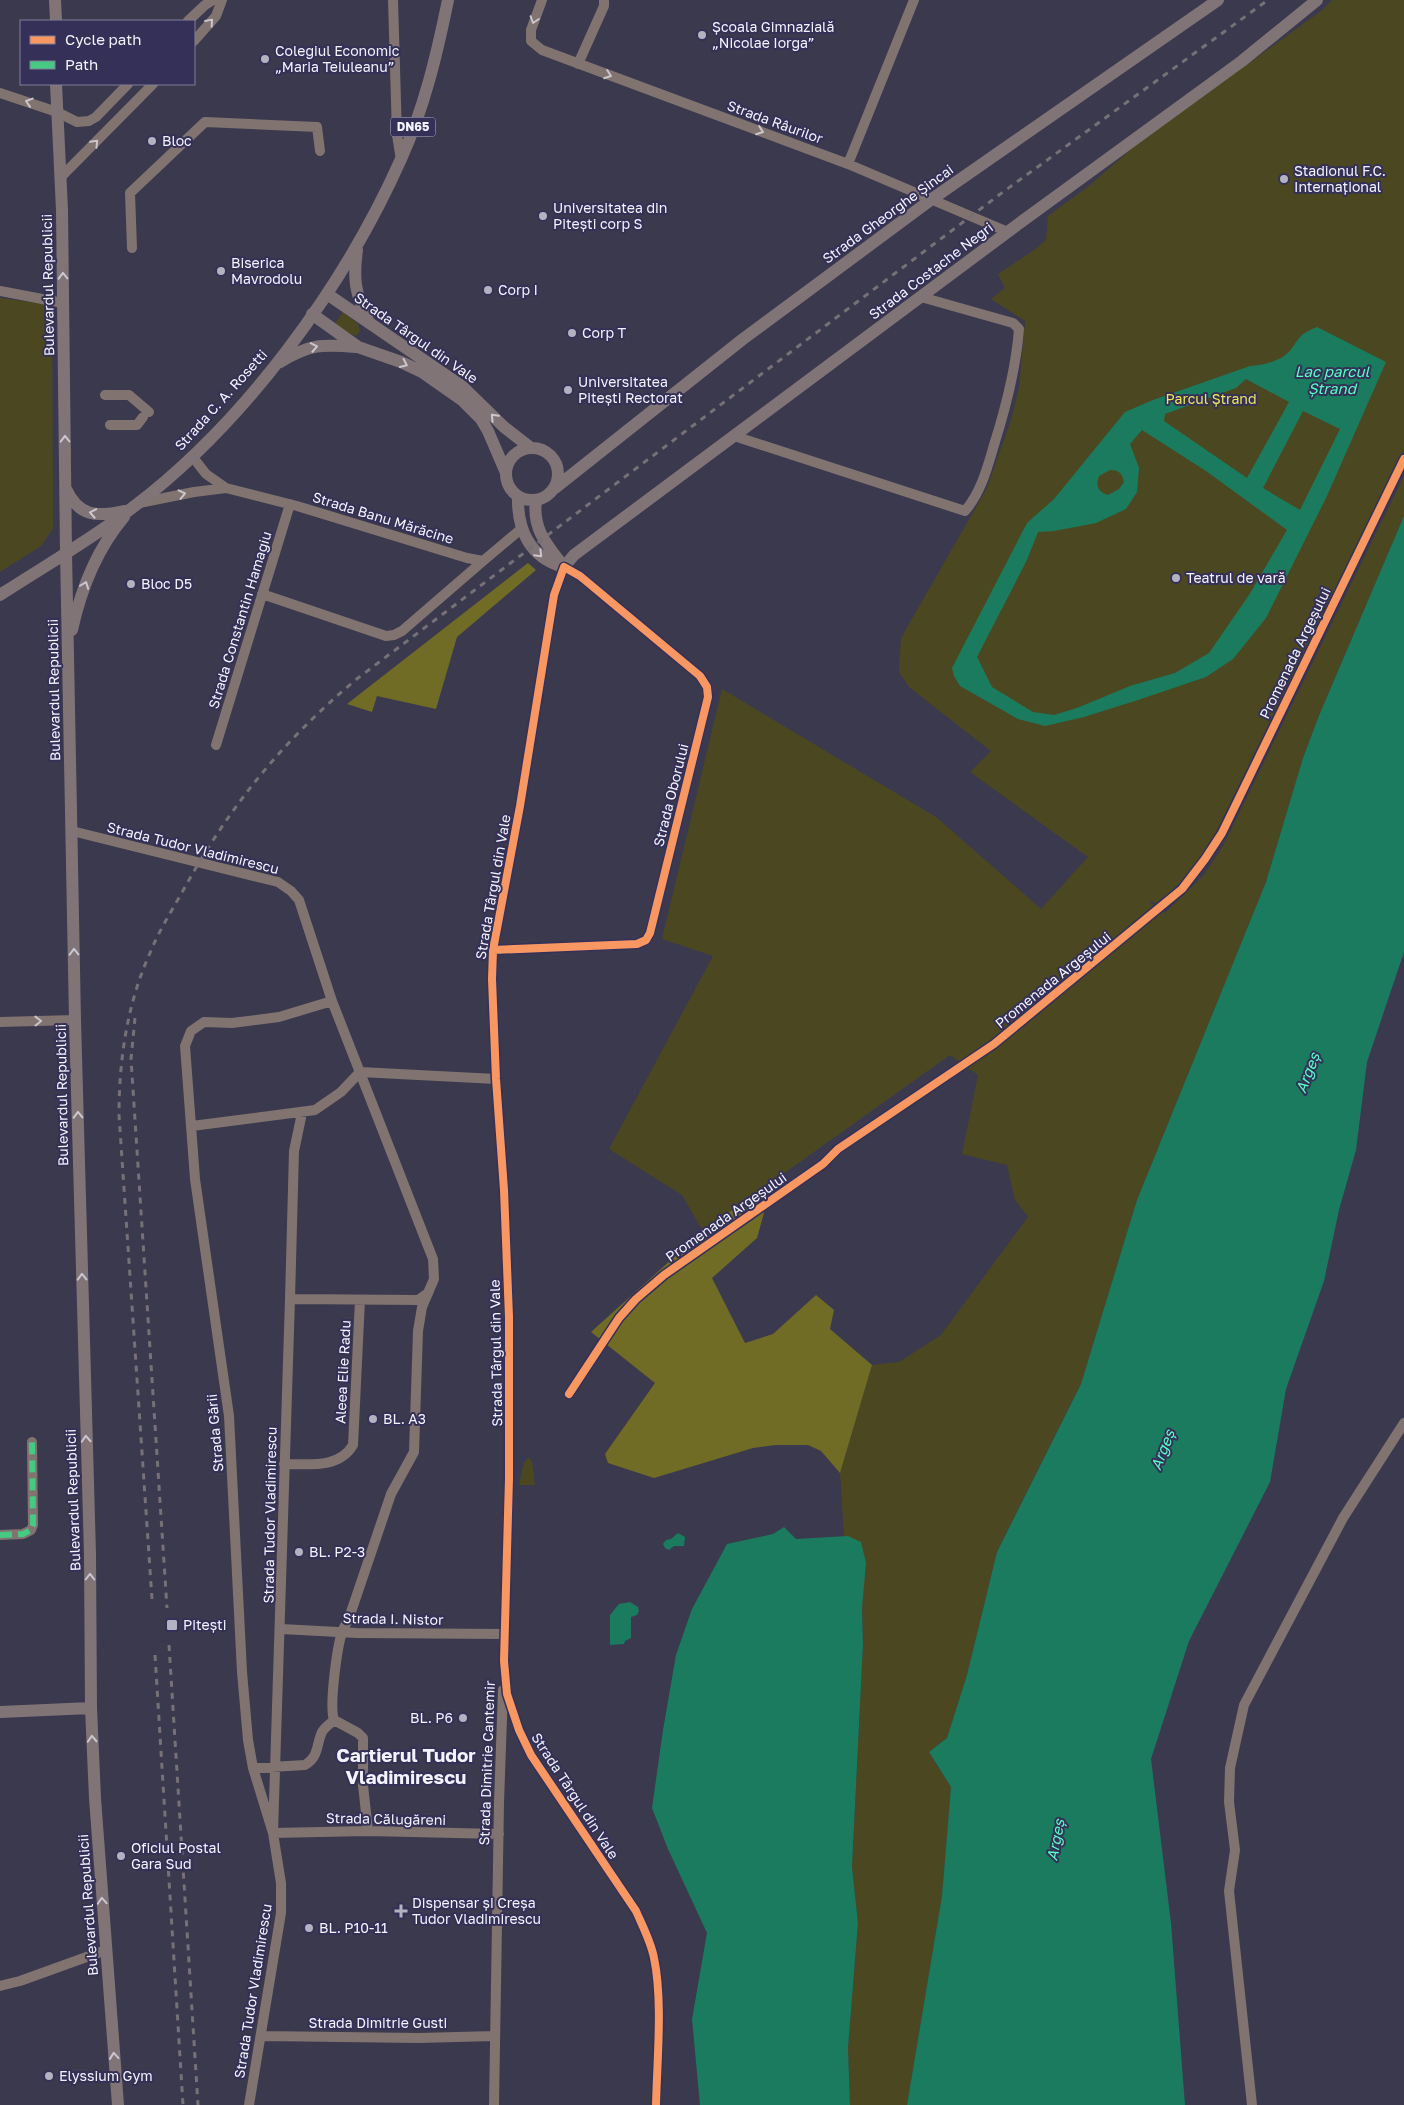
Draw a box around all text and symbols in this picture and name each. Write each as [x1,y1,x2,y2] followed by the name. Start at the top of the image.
[530,15,540,24] one-way arrow
[205,18,214,27] one-way arrow
[712,18,835,51] place label: Școala Gimnazială „Nicolae Iorga”
[20,20,195,85] legend
[696,29,708,41] marker: Școala Gimnazială „Nicolae Iorga”
[65,30,141,48] text: Cycle path
[275,42,400,75] place label: Colegiul Economic „Maria Teiuleanu”
[259,53,271,65] marker: Colegiul Economic „Maria Teiuleanu”
[65,55,98,73] text: Path
[603,69,611,79] one-way arrow
[725,96,826,147] street label: Strada Râurilor
[25,98,33,108] one-way arrow
[390,118,436,136] road number: DN65
[755,125,764,136] one-way arrow
[162,132,192,149] place label: Bloc
[146,135,158,147] marker: Bloc
[89,140,98,149] one-way arrow
[819,160,956,267] street label: Strada Gheorghe Șincai
[1294,162,1386,195] place label: Stadionul F.C. Internațional
[1278,173,1290,185] marker: Stadionul F.C. Internațional
[553,199,667,232] place label: Universitatea din Pitești corp S
[537,210,549,222] marker: Universitatea din Pitești corp S
[38,214,57,356] street label: Bulevardul Republicii
[865,218,996,323] street label: Strada Costache Negri
[231,254,302,287] place label: Biserica Mavrodolu
[215,265,227,277] marker: Biserica Mavrodolu
[58,272,68,280] one-way arrow
[498,281,538,298] place label: Corp I
[482,284,494,296] marker: Corp I
[351,288,481,387] street label: Strada Târgul din Vale
[582,324,626,341] place label: Corp T
[566,327,578,339] marker: Corp T
[309,342,318,353] one-way arrow
[171,346,270,454] street label: Strada C. A. Rosetti
[399,358,408,368] one-way arrow
[1295,362,1370,398] water label: Lac parcul Ștrand
[578,373,683,406] place label: Universitatea Pitești Rectorat
[562,384,574,396] marker: Universitatea Pitești Rectorat
[1165,390,1257,407] park label: Parcul Ștrand
[491,413,500,422] one-way arrow
[60,435,70,442] one-way arrow
[311,488,456,547] street label: Strada Banu Mărăcine
[177,490,186,500] one-way arrow
[88,508,97,518] one-way arrow
[204,529,275,711] street label: Strada Constantin Hamagiu
[534,548,543,557] one-way arrow
[1186,569,1286,586] place label: Teatrul de vară
[1170,572,1182,584] marker: Teatrul de vară
[141,575,192,592] place label: Bloc D5
[125,578,137,590] marker: Bloc D5
[79,582,89,590] one-way arrow
[1255,584,1334,721] street label: Promenada Argeșului
[44,619,63,761] street label: Bulevardul Republicii
[650,742,692,848] street label: Strada Oborului
[471,813,514,961] street label: Strada Târgul din Vale
[105,818,281,877] street label: Strada Tudor Vladimirescu
[991,928,1114,1032] street label: Promenada Argeșului
[69,948,80,956] one-way arrow
[34,1016,42,1026] one-way arrow
[52,1024,71,1166] street label: Bulevardul Republicii
[1291,1049,1324,1096] water label: Argeș
[73,1110,83,1118] one-way arrow
[662,1168,790,1265] street label: Promenada Argeșului
[77,1273,87,1280] one-way arrow
[486,1279,505,1427] street label: Strada Târgul din Vale
[331,1320,354,1424] street label: Aleea Elie Radu
[203,1393,226,1473] street label: Strada Gării
[383,1410,426,1427] place label: BL. A3
[367,1413,379,1425] marker: BL. A3
[1146,1426,1179,1473] water label: Argeș
[259,1427,280,1603] street label: Strada Tudor Vladimirescu
[62,1429,83,1571] street label: Bulevardul Republicii
[81,1435,91,1443] one-way arrow
[309,1543,365,1560] place label: BL. P2-3
[293,1546,305,1558] marker: BL. P2-3
[85,1572,95,1580] one-way arrow
[342,1609,444,1628] street label: Strada I. Nistor
[183,1616,226,1633] place label: Pitești
[165,1618,179,1632] marker: Pitești
[475,1680,498,1846] street label: Strada Dimitrie Cantemir
[410,1709,453,1726] place label: BL. P6
[457,1712,469,1724] marker: BL. P6
[528,1729,623,1862] street label: Strada Târgul din Vale
[87,1735,98,1743] one-way arrow
[336,1743,476,1788] district label: Cartierul Tudor Vladimirescu
[326,1809,446,1828] street label: Strada Călugăreni
[1042,1817,1069,1862] water label: Argeș
[74,1833,101,1977] street label: Bulevardul Republicii
[131,1839,221,1872] place label: Oficiul Postal Gara Sud
[115,1850,127,1862] marker: Oficiul Postal Gara Sud
[412,1894,541,1927] place label: Dispensar și Creșa Tudor Vladimirescu
[97,1897,108,1905] one-way arrow
[230,1902,275,2079] street label: Strada Tudor Vladimirescu
[394,1904,408,1918] marker: Dispensar și Creșa Tudor Vladimirescu
[319,1919,388,1936] place label: BL. P10-11
[303,1922,315,1934] marker: BL. P10-11
[309,2014,447,2031] street label: Strada Dimitrie Gusti
[109,2052,120,2060] one-way arrow
[59,2067,153,2084] place label: Elyssium Gym
[43,2070,55,2082] marker: Elyssium Gym

